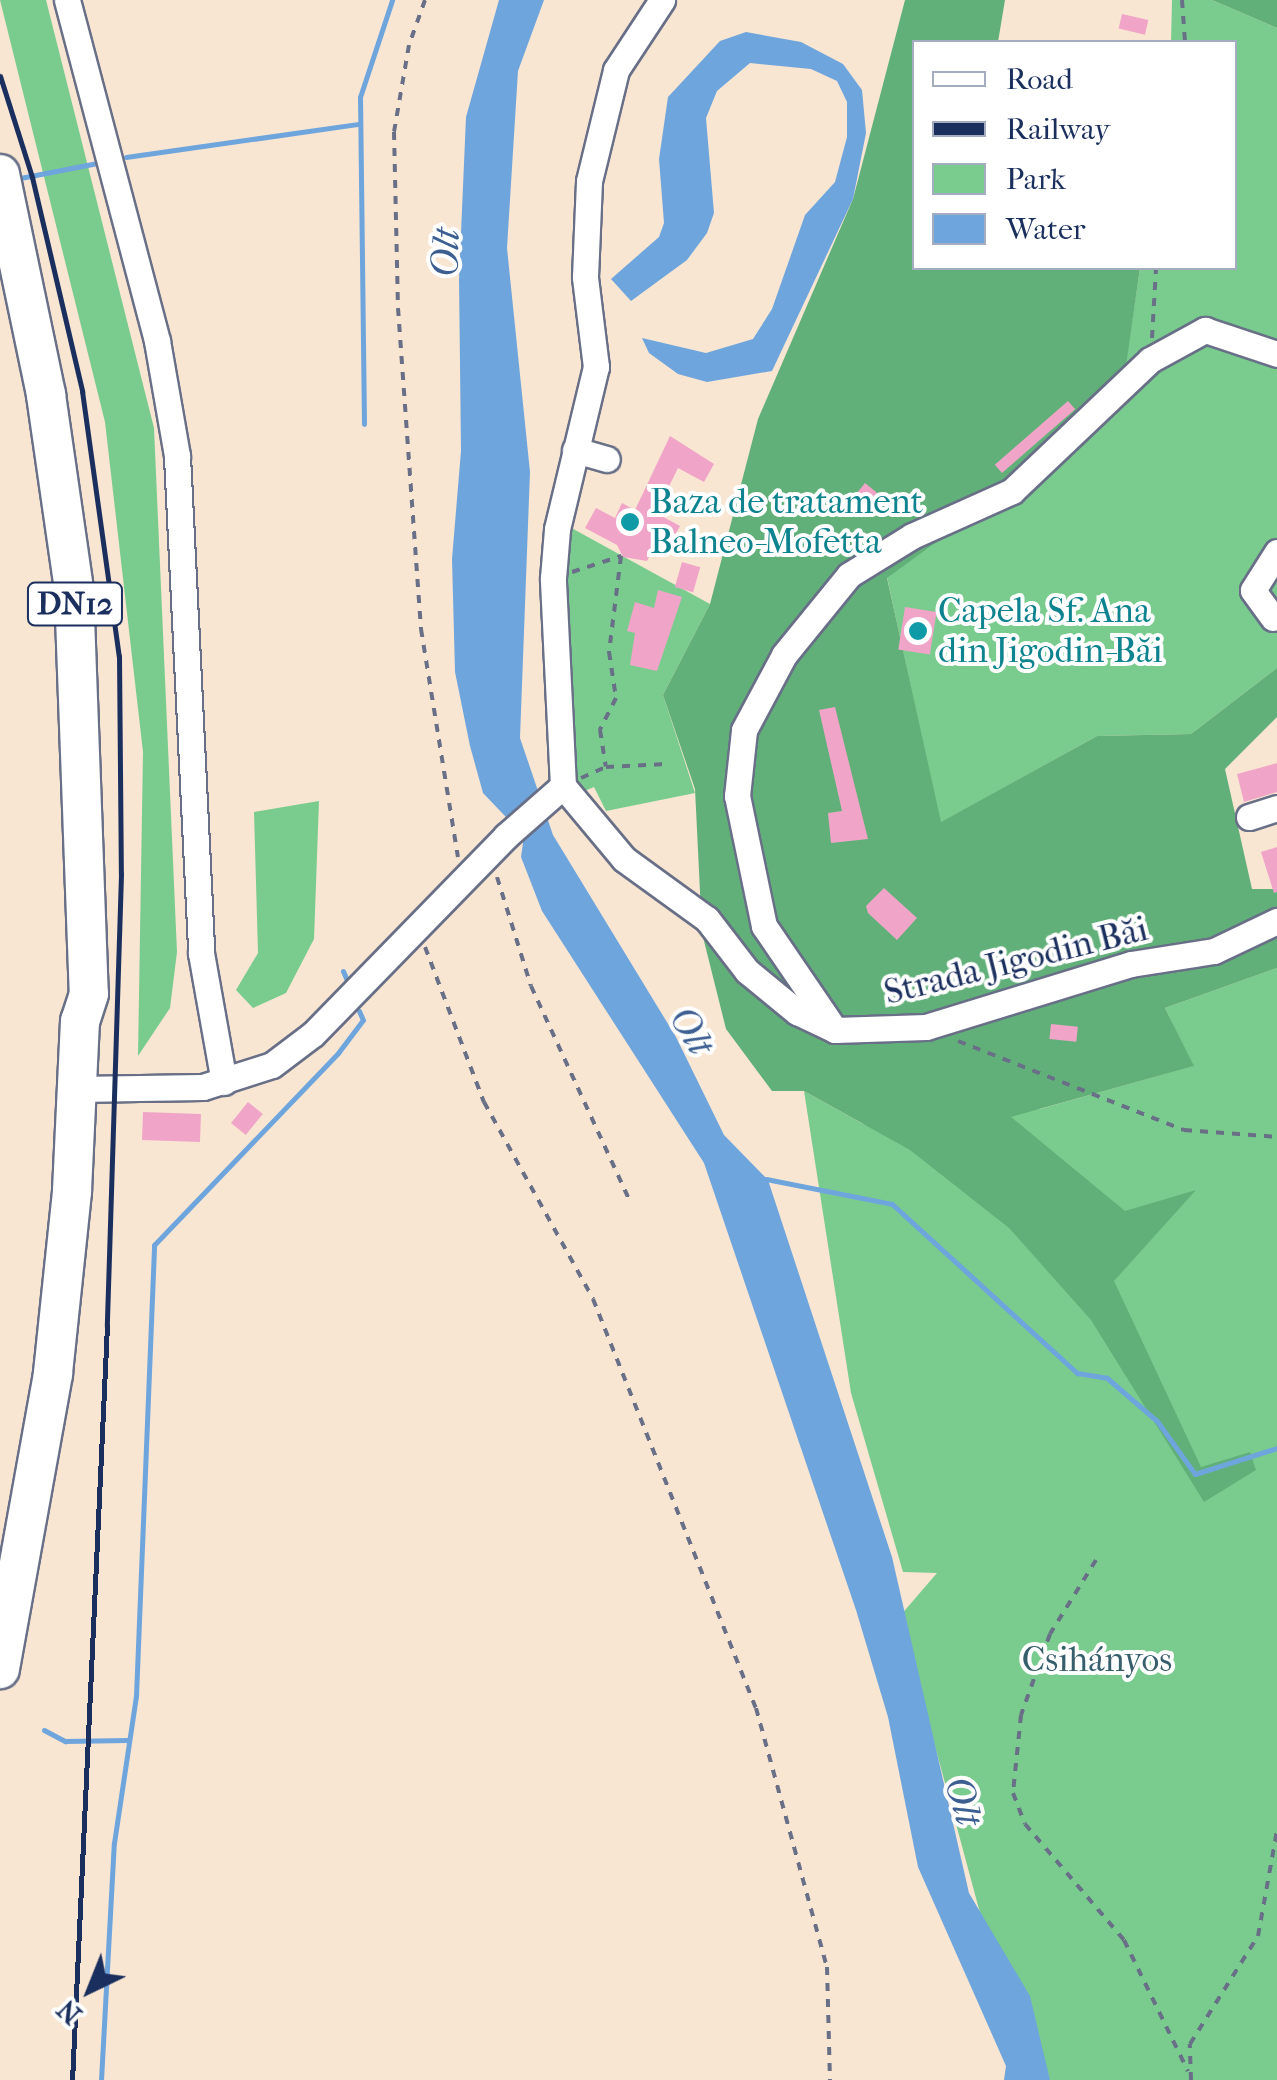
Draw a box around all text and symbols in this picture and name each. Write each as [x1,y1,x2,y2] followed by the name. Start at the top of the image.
[912,40,1237,270] legend
[1006,62,1073,97] text: Road
[1006,112,1110,147] text: Railway
[1006,162,1066,197] text: Park
[1006,212,1086,247] text: Water
[423,228,469,278] water label: Olt
[650,481,923,563] place label: Baza de tratament Balneo-Mofetta
[619,511,641,533] marker: Baza de tratament Balneo-Mofetta
[25,577,125,631] road number: DN12
[938,590,1163,672] place label: Capela Sf. Ana din Jigodin-Băi
[907,620,929,642] marker: Capela Sf. Ana din Jigodin-Băi
[880,908,1152,1014] street label: Strada Jigodin Băi
[659,998,723,1064] water label: Olt
[1022,1639,1172,1681] park label: Csihányos
[934,1771,992,1831] water label: Olt
[40,1940,140,2040] north arrow
[50,1993,88,2032] text: N

